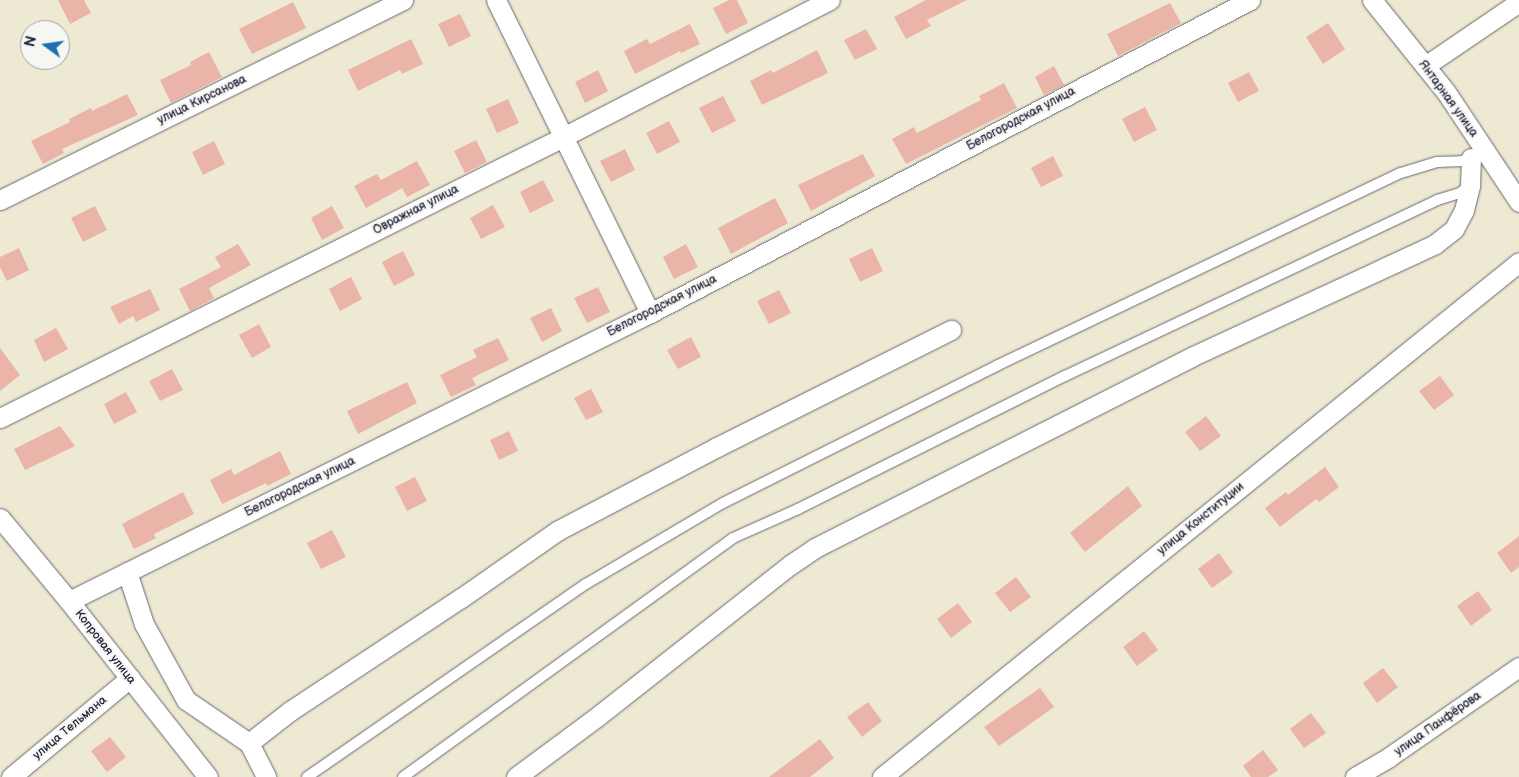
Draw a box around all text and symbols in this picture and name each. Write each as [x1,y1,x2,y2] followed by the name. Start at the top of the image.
[20,20,70,70] north arrow
[21,34,40,49] text: N
[1415,58,1481,140] street label: Янтарная улица
[155,72,249,128] street label: улица Кирсанова
[964,84,1078,154] street label: Белогородская улица
[371,182,461,238] street label: Овражная улица
[605,272,719,340] street label: Белогородская улица
[242,454,358,520] street label: Белогородская улица
[1155,480,1247,558] street label: улица Конституции
[71,607,139,687] street label: Копровая улица
[1392,689,1484,759] street label: улица Панфёрова
[30,693,110,763] street label: улица Тельмана

